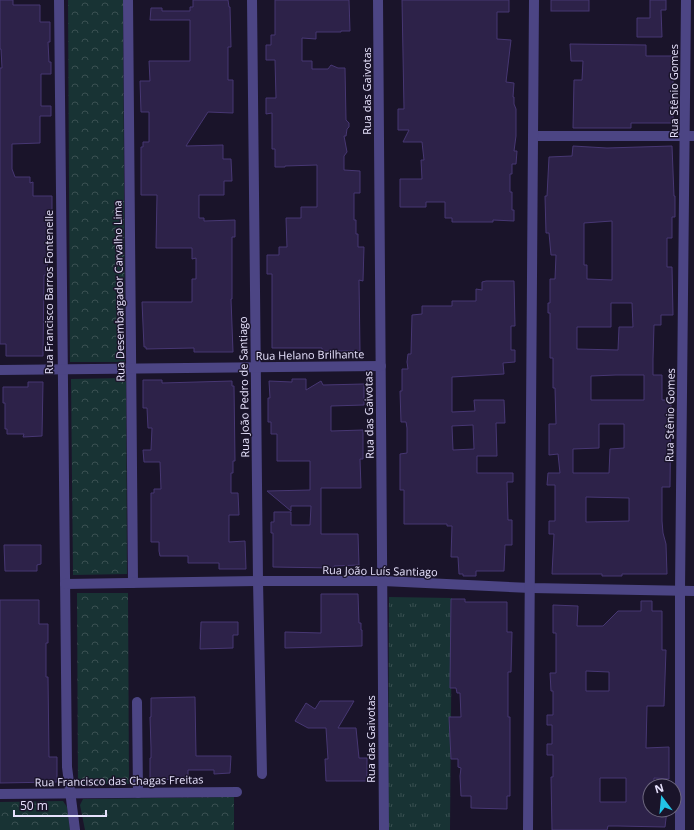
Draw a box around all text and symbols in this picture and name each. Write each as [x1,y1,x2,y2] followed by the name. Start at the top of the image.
[666,44,681,138] street label: Rua Stênio Gomes
[359,47,374,135] street label: Rua das Gaivotas
[109,200,128,382] street label: Rua Desembargador Carvalho Lima
[41,210,56,374] street label: Rua Francisco Barros Fontenelle
[235,316,252,458] street label: Rua João Pedro de Santiago
[255,346,364,363] street label: Rua Helano Brilhante
[661,368,678,462] street label: Rua Stênio Gomes
[360,371,377,459] street label: Rua das Gaivotas
[322,562,438,579] street label: Rua João Luís Santiago
[363,695,378,783] street label: Rua das Gaivotas
[34,772,204,789] street label: Rua Francisco das Chagas Freitas
[642,778,682,818] north arrow
[653,779,665,796] text: N
[14,792,106,818] scale bar
[20,797,48,814] text: 50 m

